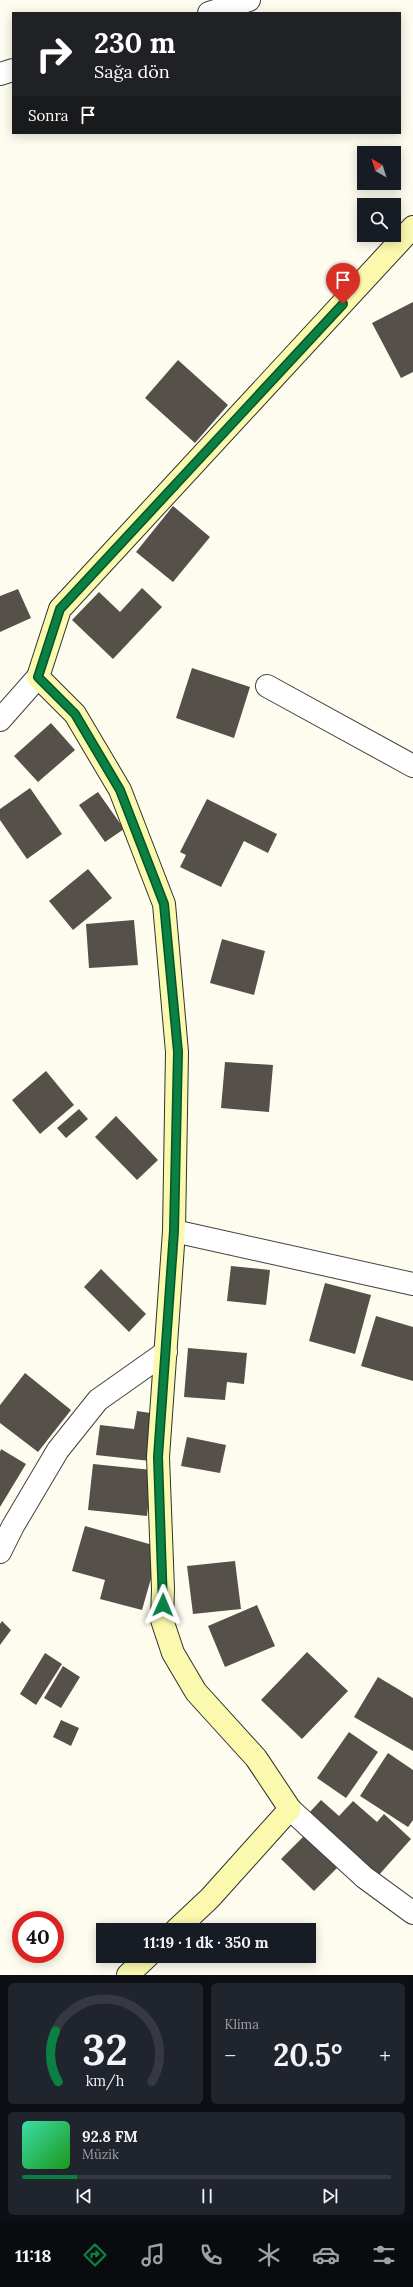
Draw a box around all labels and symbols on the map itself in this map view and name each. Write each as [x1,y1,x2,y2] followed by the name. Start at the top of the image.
[357,146,401,190] north arrow
[326,263,360,304] pin
[142,1584,184,1626] position arrow
[12,1911,64,1963] speed limit sign: 40

